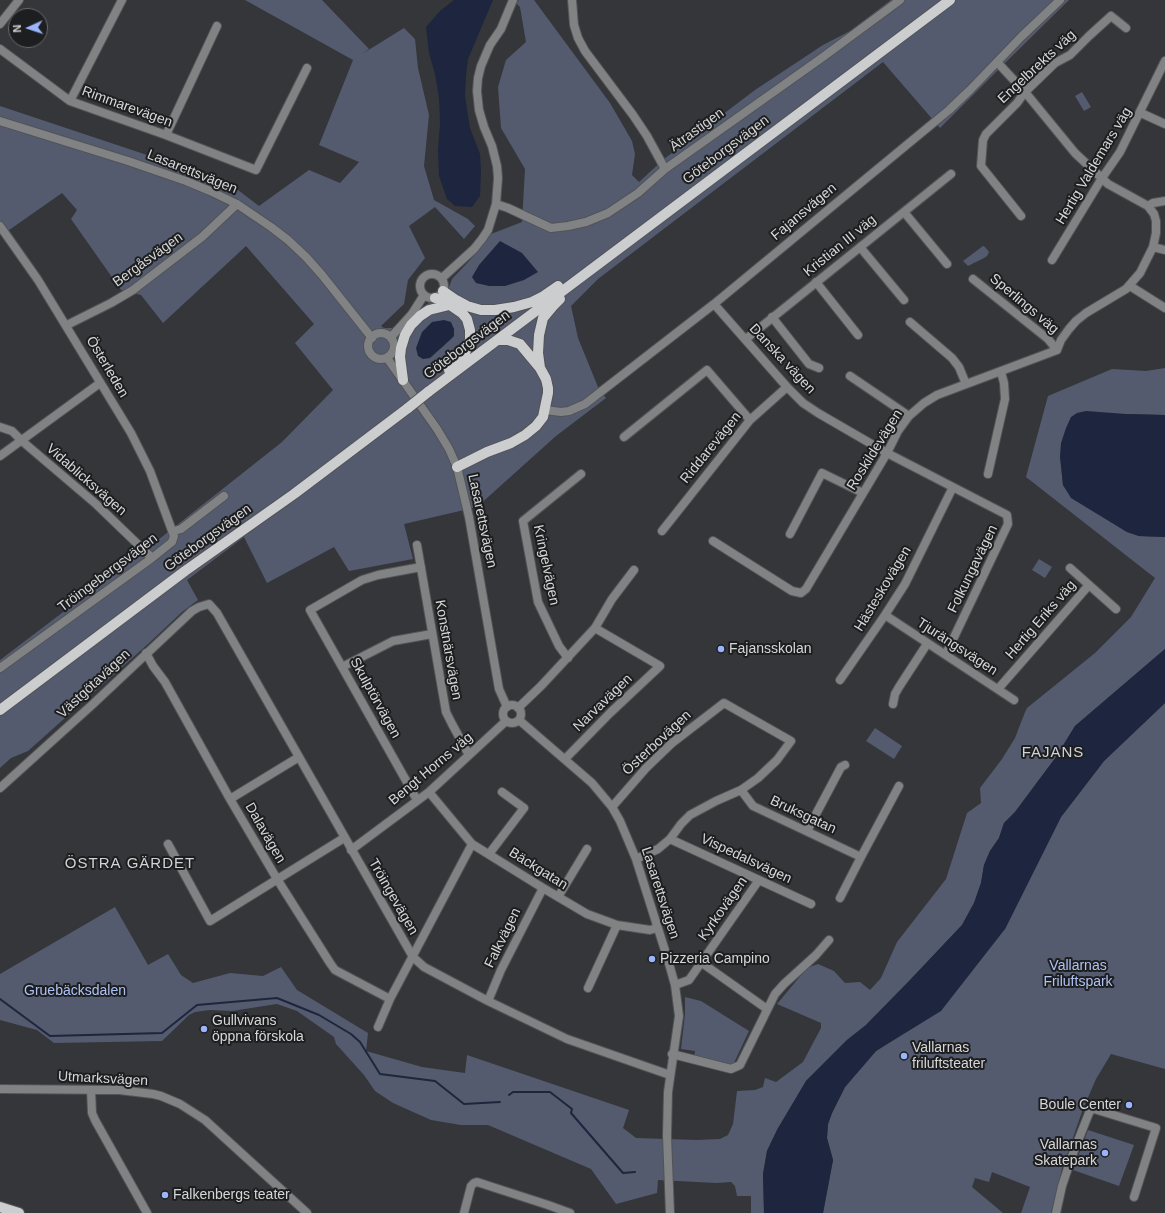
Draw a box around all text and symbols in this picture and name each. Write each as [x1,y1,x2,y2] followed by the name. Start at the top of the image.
[8,8,48,48] north arrow
[11,24,23,33] text: N
[995,27,1079,107] street label: Engelbrekts väg
[80,83,174,131] street label: Rimmarevägen
[1052,104,1136,228] street label: Hertig Valdemars väg
[667,105,727,155] street label: Ätrastigen
[680,112,772,188] street label: Göteborgsvägen
[144,146,240,198] street label: Lasarettsvägen
[768,180,840,244] street label: Fajansvägen
[800,212,880,280] street label: Kristian III väg
[110,229,186,291] street label: Bergåsvägen
[986,270,1062,338] street label: Sperlings väg
[421,307,513,383] street label: Göteborgsvägen
[745,321,819,397] street label: Danska vägen
[82,333,132,401] street label: Österleden
[844,407,906,493] street label: Roskildevägen
[677,409,745,487] street label: Riddarevägen
[42,441,130,519] street label: Vidablicksvägen
[464,472,500,570] street label: Lasarettsvägen
[161,501,255,575] street label: Göteborgsvägen
[944,522,1002,616] street label: Folkungavägen
[529,523,563,607] street label: Kringelvägen
[55,530,161,616] street label: Tröingebergsvägen
[851,543,915,635] street label: Hästeskovägen
[1002,577,1080,663] street label: Hertig Eriks väg
[431,599,465,701] street label: Konstnärsvägen
[914,615,1000,679] street label: Tjurängsvägen
[729,641,811,657] place label: Fajansskolan
[716,644,726,654] marker: Fajansskolan
[54,646,134,722] street label: Västgötavägen
[346,655,404,741] street label: Skulptörvägen
[570,671,636,735] street label: Narvavägen
[619,707,695,779] street label: Österbovägen
[386,729,476,809] street label: Bengt Horns väg
[1022,744,1084,762] district label: FAJANS
[767,792,839,838] street label: Bruksgatan
[241,800,289,866] street label: Dalavägen
[698,831,794,887] street label: Vispedalsvägen
[505,844,571,894] street label: Bäckgatan
[637,845,683,941] street label: Lasarettsvägen
[65,855,195,873] district label: ÖSTRA GÄRDET
[364,856,422,938] street label: Tröingevägen
[695,874,751,944] street label: Kyrkovägen
[481,905,525,971] street label: Falkvägen
[660,951,770,967] place label: Pizzeria Campino
[647,954,657,964] marker: Pizzeria Campino
[1043,958,1113,990] park label: Vallarnas Friluftspark
[24,983,126,999] park label: Gruebäcksdalen
[212,1013,304,1046] place label: Gullvivans öppna förskola
[199,1024,209,1034] marker: Gullvivans öppna förskola
[912,1040,985,1072] place label: Vallarnas friluftsteater
[899,1051,909,1061] marker: Vallarnas friluftsteater
[57,1068,149,1090] street label: Utmarksvägen
[1039,1097,1121,1113] place label: Boule Center
[1124,1100,1134,1110] marker: Boule Center
[1034,1137,1097,1170] place label: Vallarnas Skatepark
[1100,1148,1110,1158] marker: Vallarnas Skatepark
[173,1187,290,1203] place label: Falkenbergs teater
[160,1190,170,1200] marker: Falkenbergs teater

